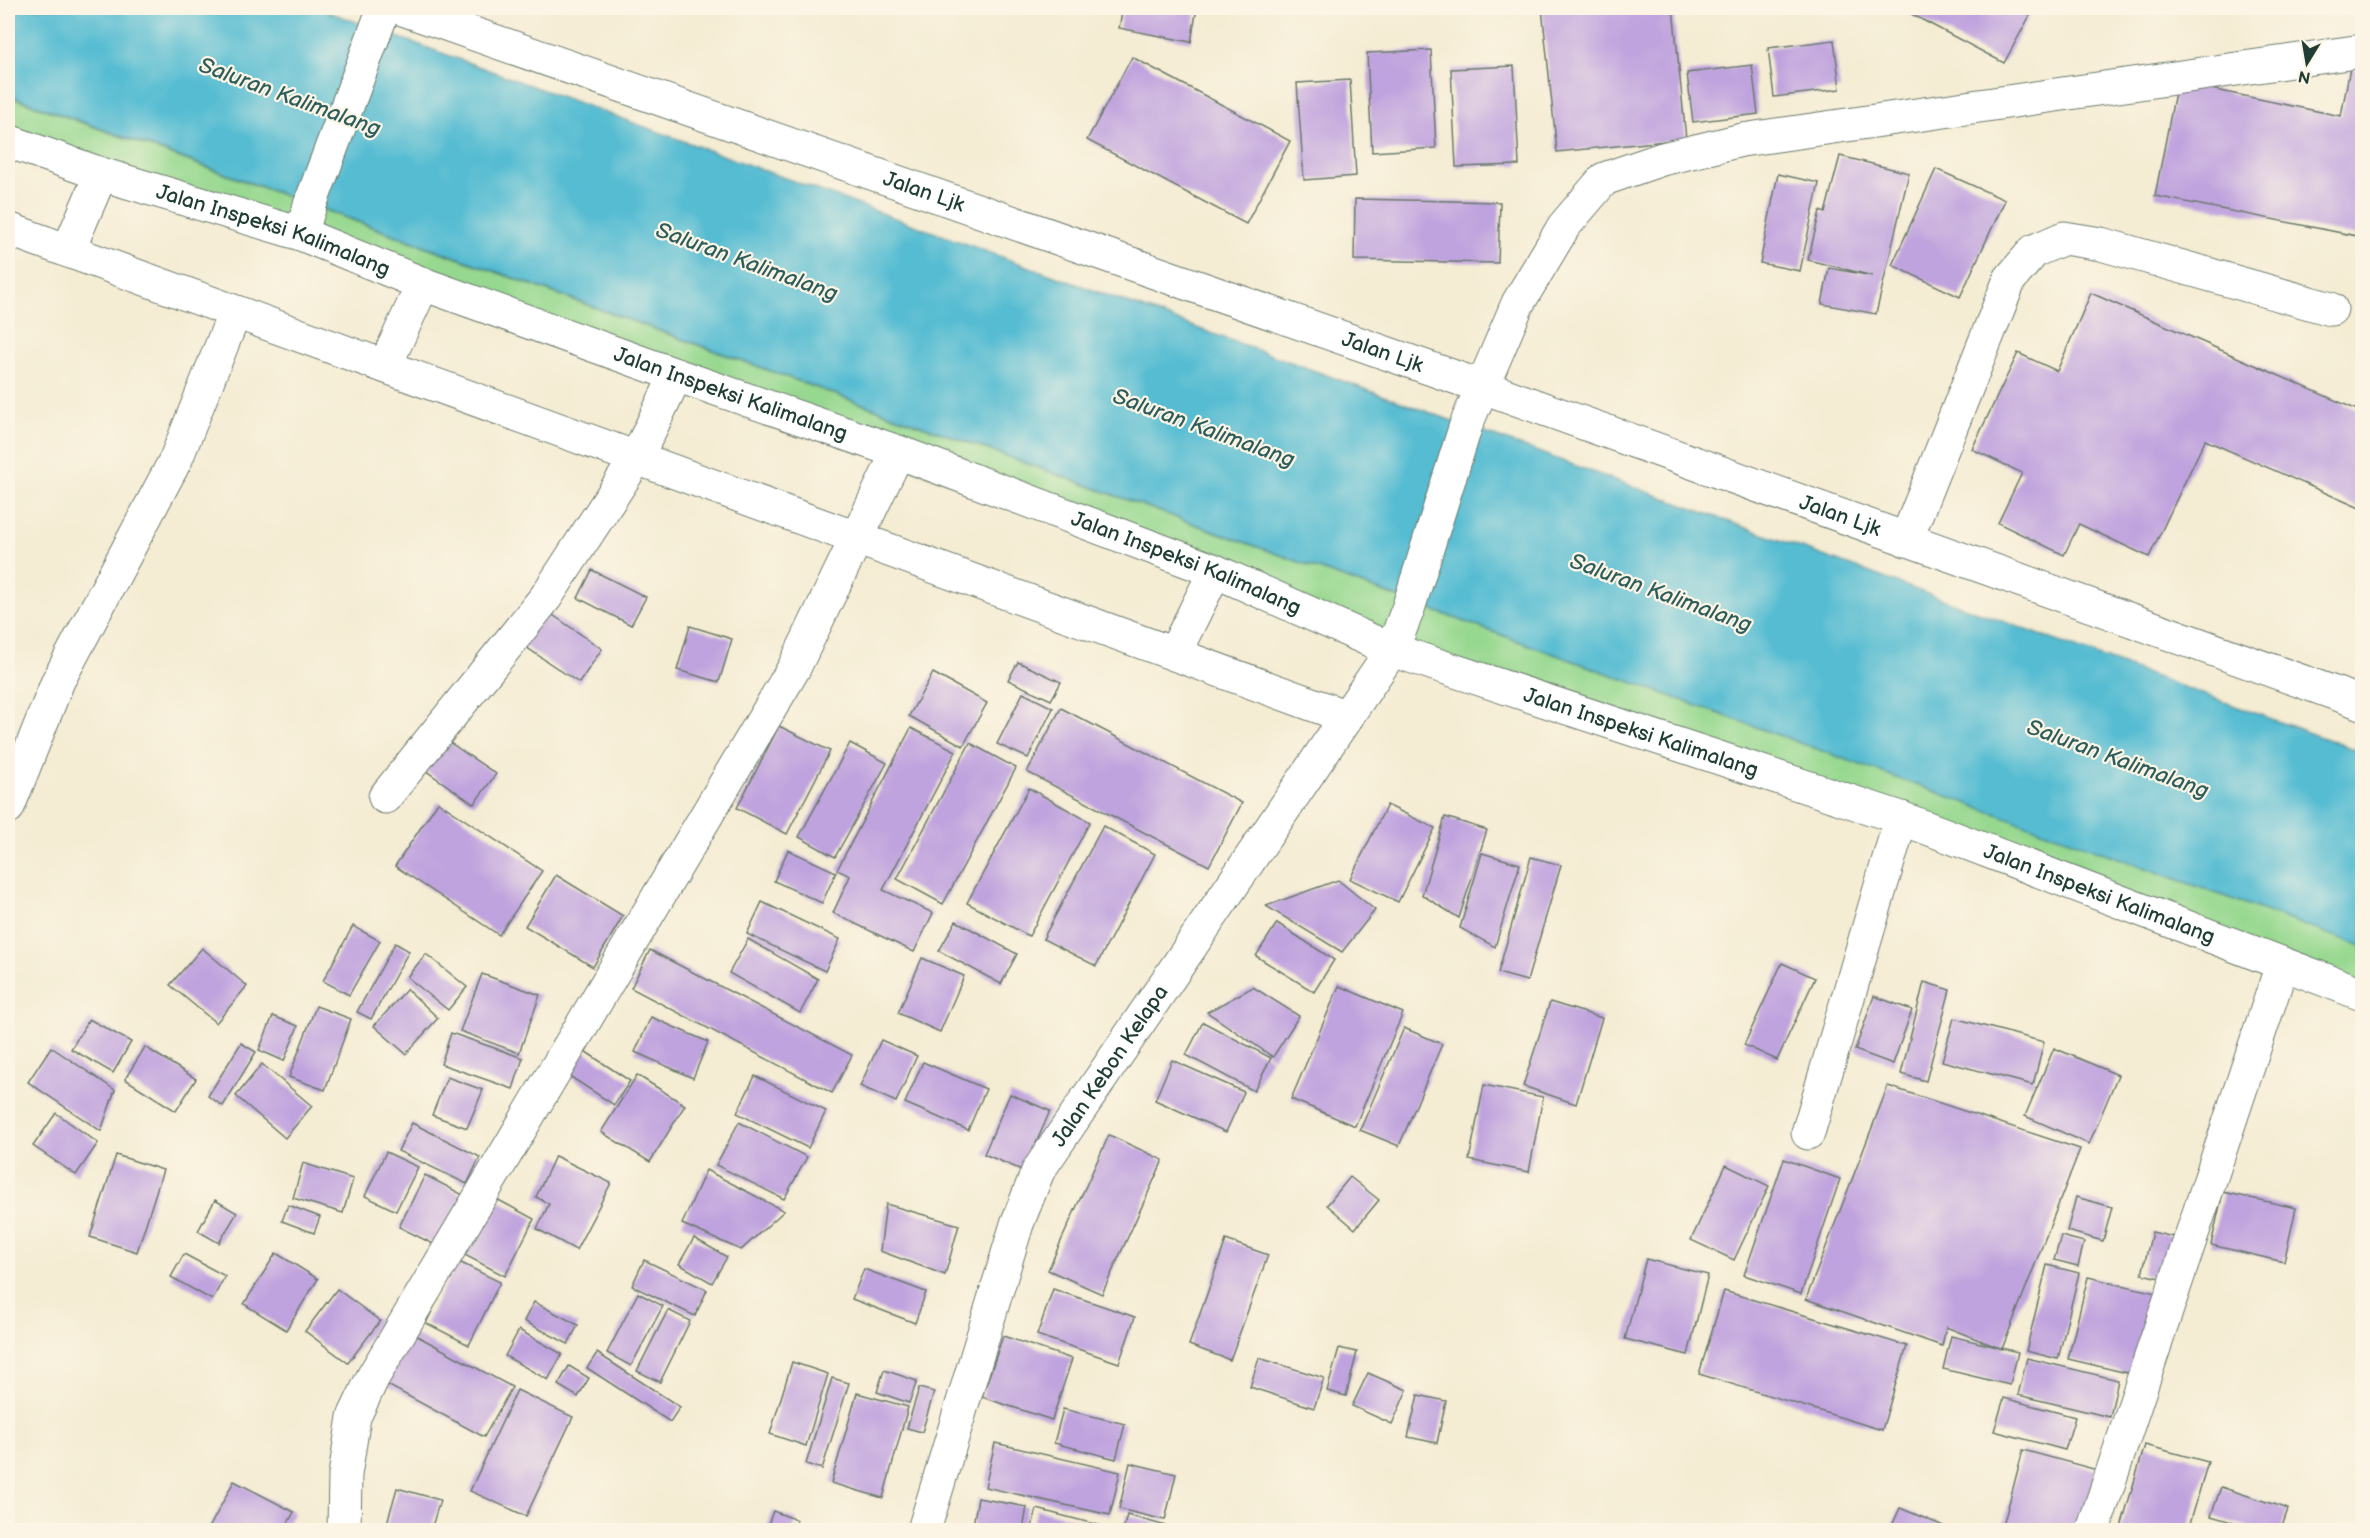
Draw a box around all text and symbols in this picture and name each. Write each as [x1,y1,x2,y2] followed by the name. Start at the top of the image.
[2277,33,2337,93] north arrow
[195,52,384,143] water label: Saluran Kalimalang
[2297,66,2312,87] text: N
[880,166,968,218] street label: Jalan Ljk
[153,179,394,282] street label: Jalan Inspeksi Kalimalang
[652,217,841,308] water label: Saluran Kalimalang
[1338,327,1427,378] street label: Jalan Ljk
[610,342,851,446] street label: Jalan Inspeksi Kalimalang
[1109,383,1298,474] water label: Saluran Kalimalang
[1796,490,1885,542] street label: Jalan Ljk
[1068,506,1305,621] street label: Jalan Inspeksi Kalimalang
[1566,548,1755,639] water label: Saluran Kalimalang
[1520,682,1762,783] street label: Jalan Inspeksi Kalimalang
[2023,714,2212,805] water label: Saluran Kalimalang
[1980,839,2218,950] street label: Jalan Inspeksi Kalimalang
[1046,981,1174,1152] street label: Jalan Kebon Kelapa

